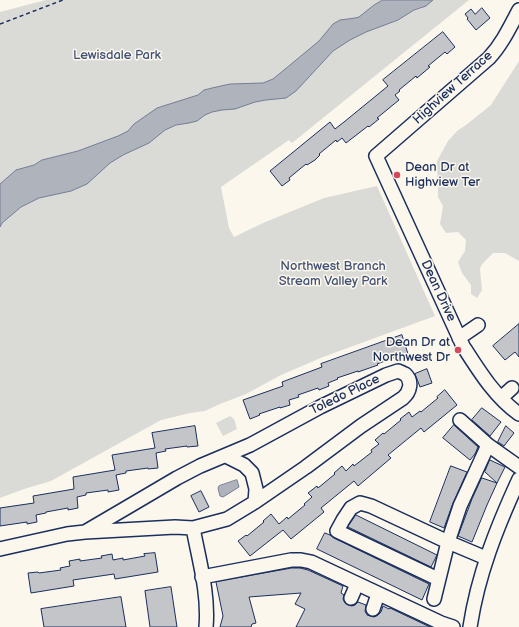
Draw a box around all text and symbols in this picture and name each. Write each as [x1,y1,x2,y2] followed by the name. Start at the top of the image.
[73,48,161,64] park label: Lewisdale Park
[410,48,496,128] street label: Highview Terrace
[405,160,480,191] place label: Dean Dr at Highview Ter
[392,170,402,180] marker: Dean Dr at Highview Ter
[417,258,459,324] street label: Dean Drive
[279,259,387,290] park label: Northwest Branch Stream Valley Park
[372,335,450,366] place label: Dean Dr at Northwest Dr
[453,345,463,355] marker: Dean Dr at Northwest Dr
[308,371,382,419] street label: Toledo Place

